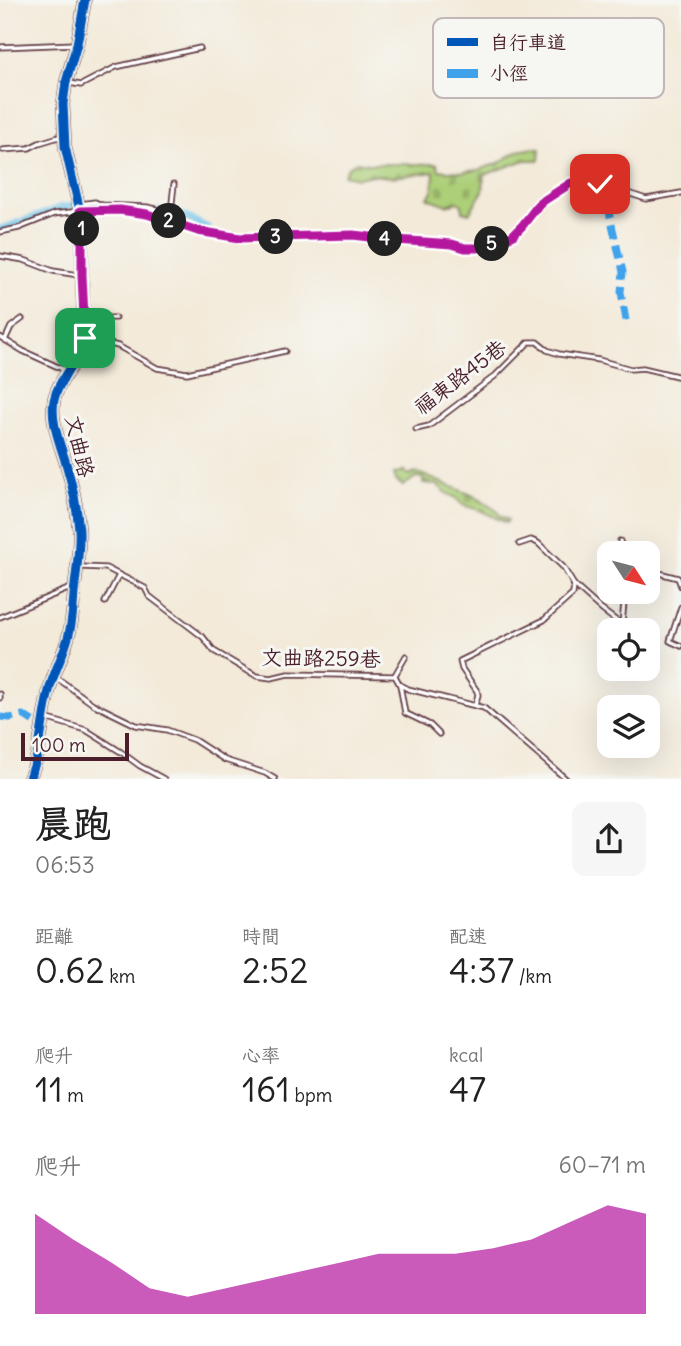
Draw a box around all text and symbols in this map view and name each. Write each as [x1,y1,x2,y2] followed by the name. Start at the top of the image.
[433,18,664,98] legend
[490,30,566,54] text: 自行車道
[490,61,528,85] text: 小徑
[570,154,630,214] pin
[581,165,619,203] icon: check
[152,204,186,238] pin: 2
[163,208,174,232] text: 2
[64,212,100,246] pin: 1
[78,216,85,240] text: 1
[258,219,294,254] pin: 3
[368,222,402,256] pin: 4
[270,224,281,248] text: 3
[379,226,390,250] text: 4
[475,226,510,262] pin: 5
[486,231,497,255] text: 5
[55,308,115,368] pin
[66,319,104,357] icon: arrive
[409,334,511,420] street label: 福東路45巷
[60,412,100,480] street label: 文曲路
[597,541,660,604] north arrow
[597,541,660,758] map controls
[597,618,660,681] button: locate
[261,643,381,673] street label: 文曲路259巷
[597,695,660,758] button: layers
[21,730,130,762] scale bar
[32,733,86,757] text: 100 m
[35,800,111,847] text: 晨跑
[572,802,646,876] button: share
[35,850,95,879] text: 06:53
[35,924,73,948] text: 距離
[242,924,280,948] text: 時間
[449,924,487,948] text: 配速
[35,948,105,992] text: 0.62
[242,948,308,992] text: 2:52
[449,948,514,992] text: 4:37
[105,964,136,988] text: km
[514,964,552,988] text: /km
[35,1043,73,1067] text: 爬升
[242,1043,280,1067] text: 心率
[449,1043,483,1067] text: kcal
[35,1067,63,1111] text: 11
[242,1067,290,1111] text: 161
[449,1067,486,1111] text: 47
[63,1083,84,1107] text: m
[290,1083,333,1107] text: bpm
[558,1150,646,1179] text: 60–71 m
[35,1151,81,1180] text: 爬升

